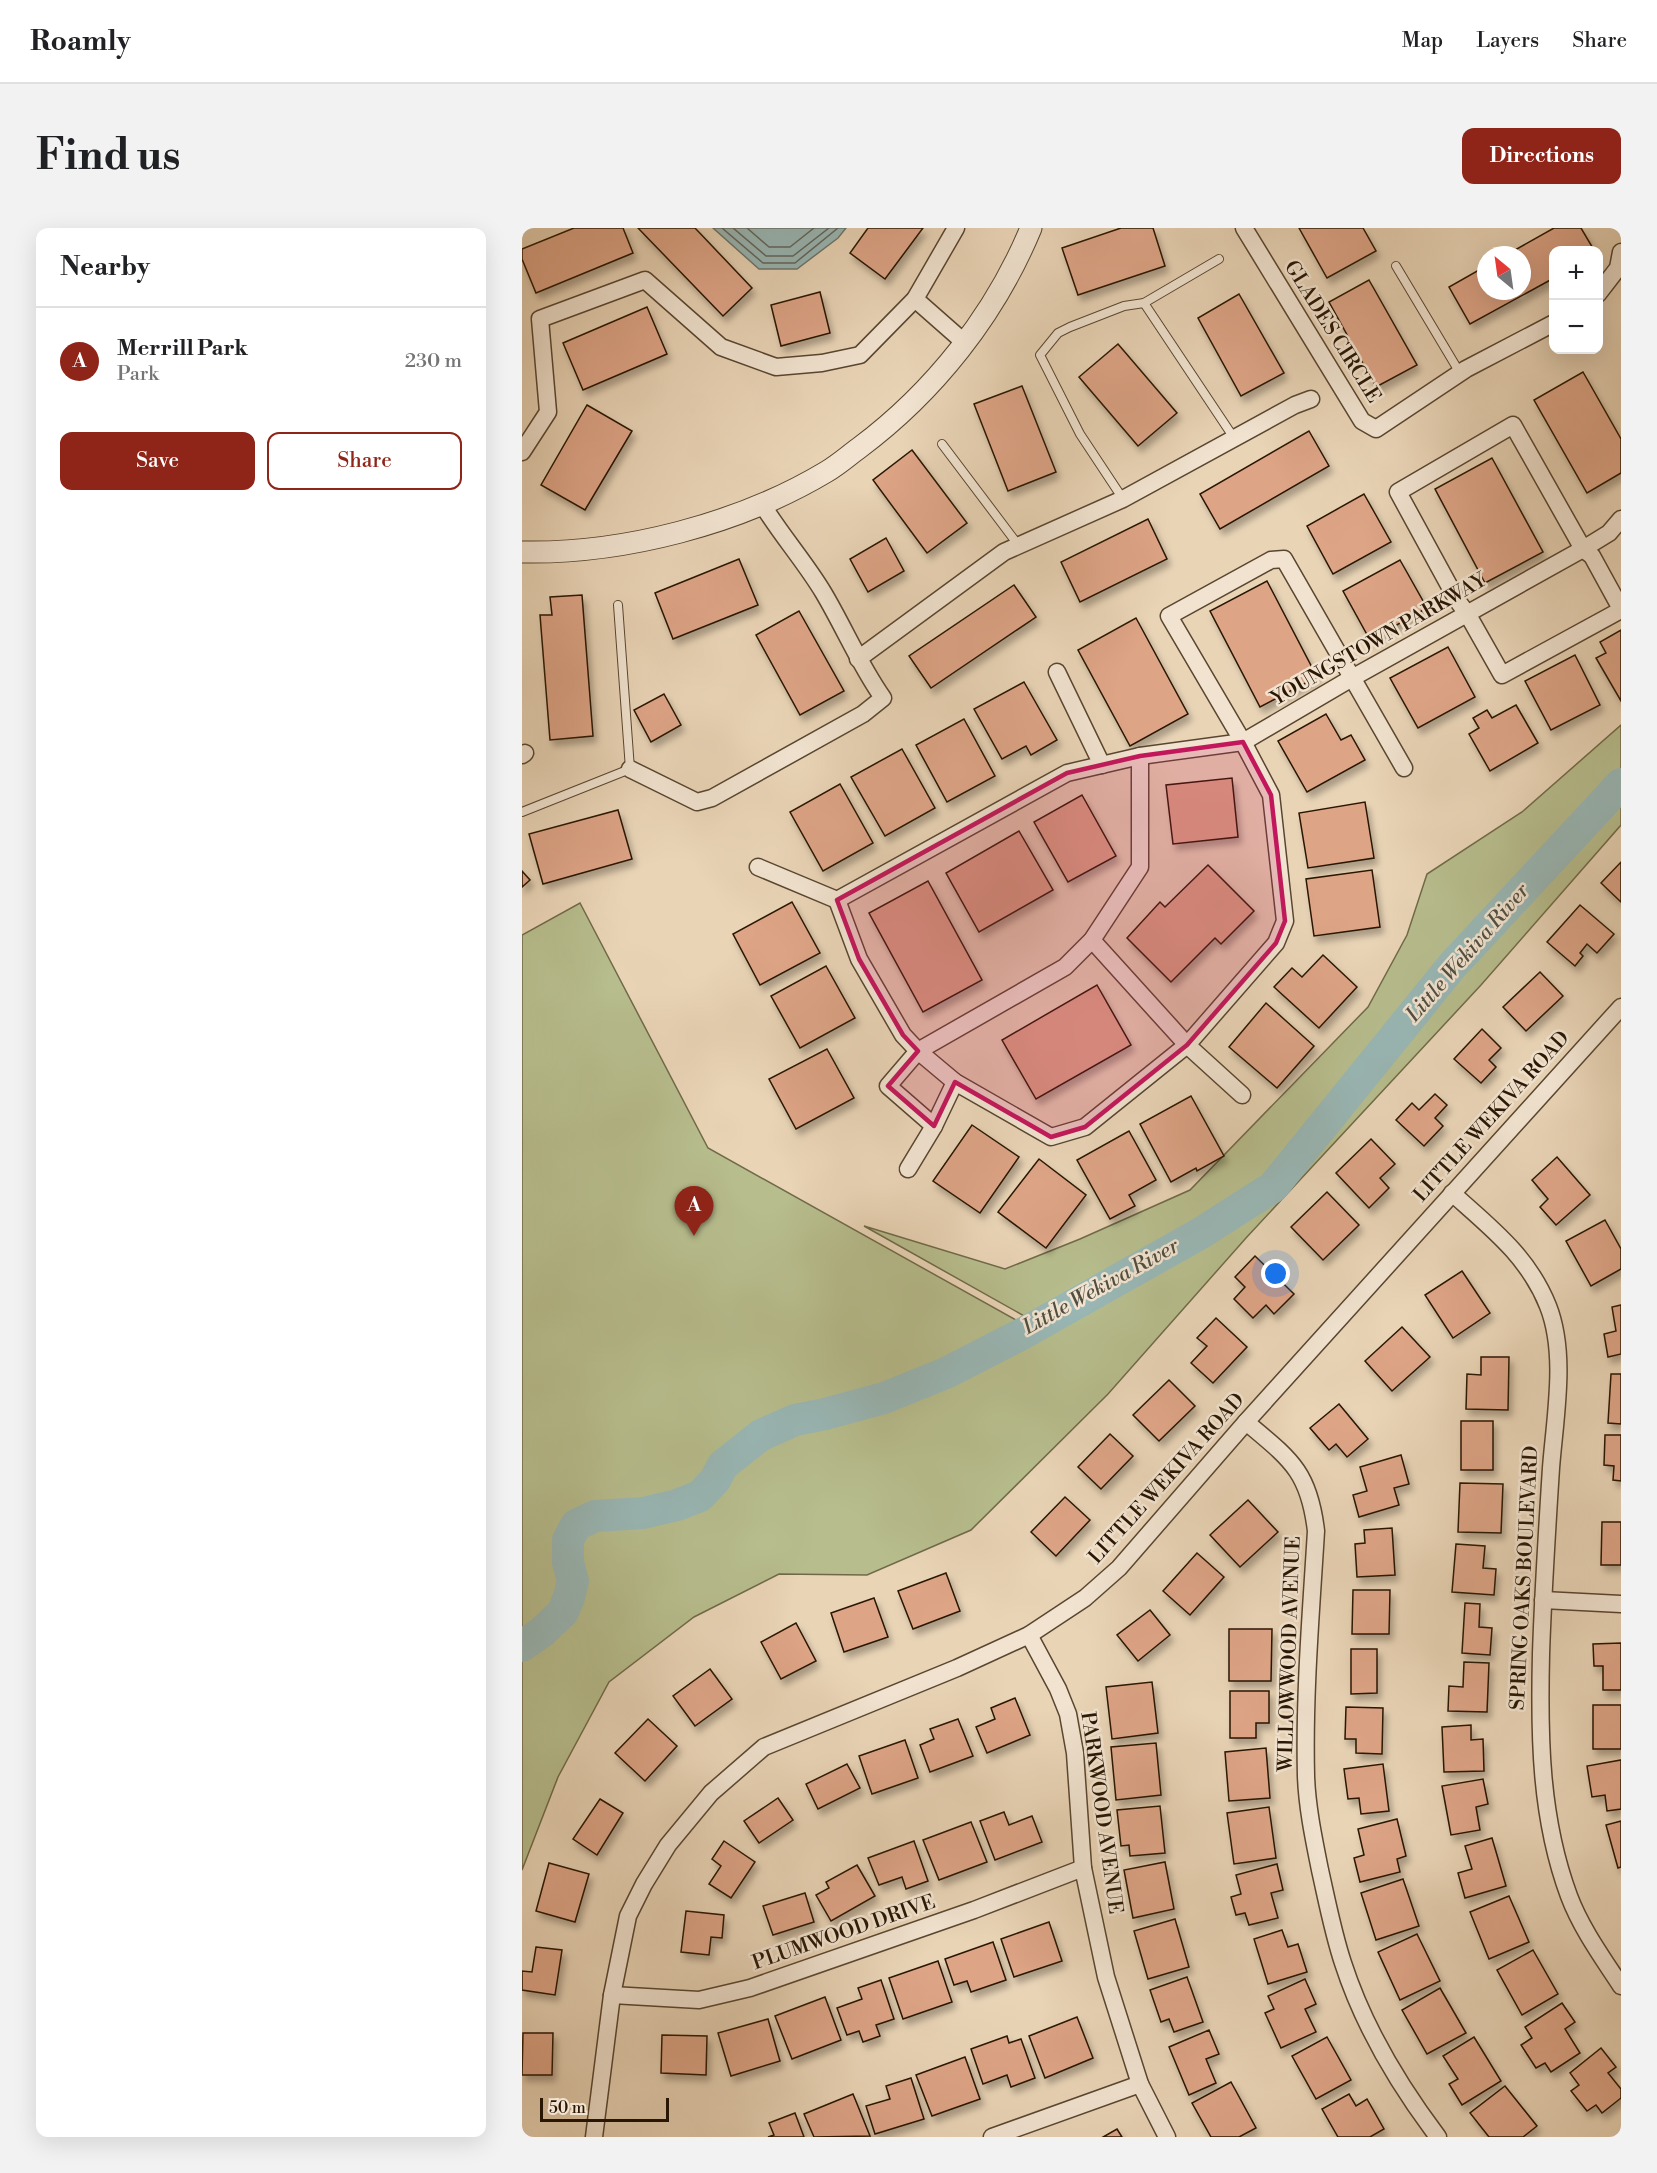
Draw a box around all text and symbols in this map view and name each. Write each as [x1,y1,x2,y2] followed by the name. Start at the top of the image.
[30,24,131,59] text: Roamly
[1402,28,1443,54] text: Map
[1476,28,1539,54] text: Layers
[1572,28,1627,54] text: Share
[1462,128,1621,184] button: Directions
[36,130,180,183] text: Find us
[1477,246,1531,300] north arrow
[1549,246,1603,354] map controls
[1549,246,1603,300] button: +
[60,251,150,283] text: Nearby
[1278,256,1386,408] street label: GLADES CIRCLE
[1549,300,1603,354] button: −
[117,335,248,362] text: Merrill Park
[72,349,87,374] text: A
[405,349,462,374] text: 230 m
[117,362,159,387] text: Park
[60,432,255,490] button: Save
[267,432,462,490] button: Share
[1266,568,1492,712] street label: YOUNGSTOWN PARKWAY
[1400,878,1536,1028] water label: Little Wekiva River
[1409,1026,1575,1208] street label: LITTLE WEKIVA ROAD
[674,1186,714,1236] pin: A
[1018,1233,1185,1341] water label: Little Wekiva River
[1261,1259,1290,1288] your location
[1084,1388,1250,1570] street label: LITTLE WEKIVA ROAD
[1506,1445,1544,1711] street label: SPRING OAKS BOULEVARD
[1273,1536,1307,1773] street label: WILLOWWOOD AVENUE
[1074,1710,1128,1916] street label: PARKWOOD AVENUE
[749,1890,939,1976] street label: PLUMWOOD DRIVE
[540,2095,669,2122] scale bar
[549,2098,586,2118] text: 50 m

